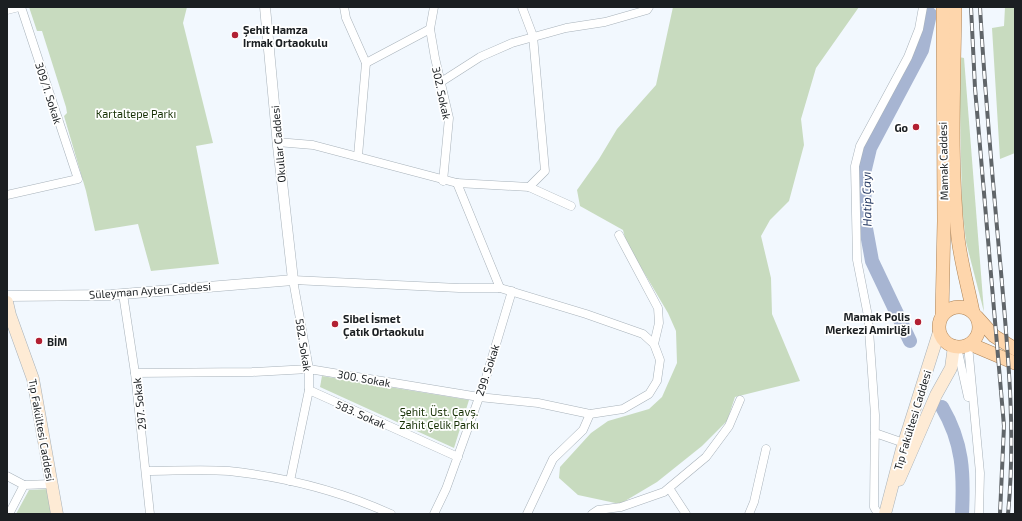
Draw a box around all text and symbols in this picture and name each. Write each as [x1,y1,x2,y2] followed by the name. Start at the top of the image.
[243,23,328,49] place label: Şehit Hamza Irmak Ortaokulu
[230,30,240,40] marker: Şehit Hamza Irmak Ortaokulu
[33,61,65,126] street label: 309/1. Sokak
[430,65,454,121] street label: 302. Sokak
[268,105,288,183] street label: Okullar Caddesi
[96,107,176,120] park label: Kartaltepe Parkı
[894,121,909,134] place label: Go
[911,122,921,132] marker: Go
[936,122,950,200] street label: Mamak Caddesi
[859,171,874,227] water label: Hatip Çayı
[89,279,211,301] street label: Süleyman Ayten Caddesi
[825,310,910,336] place label: Mamak Polis Merkezi Amirliği
[343,312,424,339] place label: Sibel İsmet Çatık Ortaokulu
[913,317,923,327] marker: Mamak Polis Merkezi Amirliği
[293,318,315,373] street label: 582. Sokak
[330,319,340,329] marker: Sibel İsmet Çatık Ortaokulu
[47,335,67,348] place label: BİM
[34,336,44,346] marker: BİM
[473,342,502,397] street label: 299. Sokak
[336,367,392,389] street label: 300. Sokak
[891,368,933,472] street label: Tıp Fakültesi Caddesi
[130,377,148,431] street label: 297. Sokak
[27,378,57,482] street label: Tıp Fakültesi Caddesi
[334,397,388,431] street label: 583. Sokak
[399,404,479,432] park label: Şehit. Üst. Çavş. Zahit Çelik Parkı

